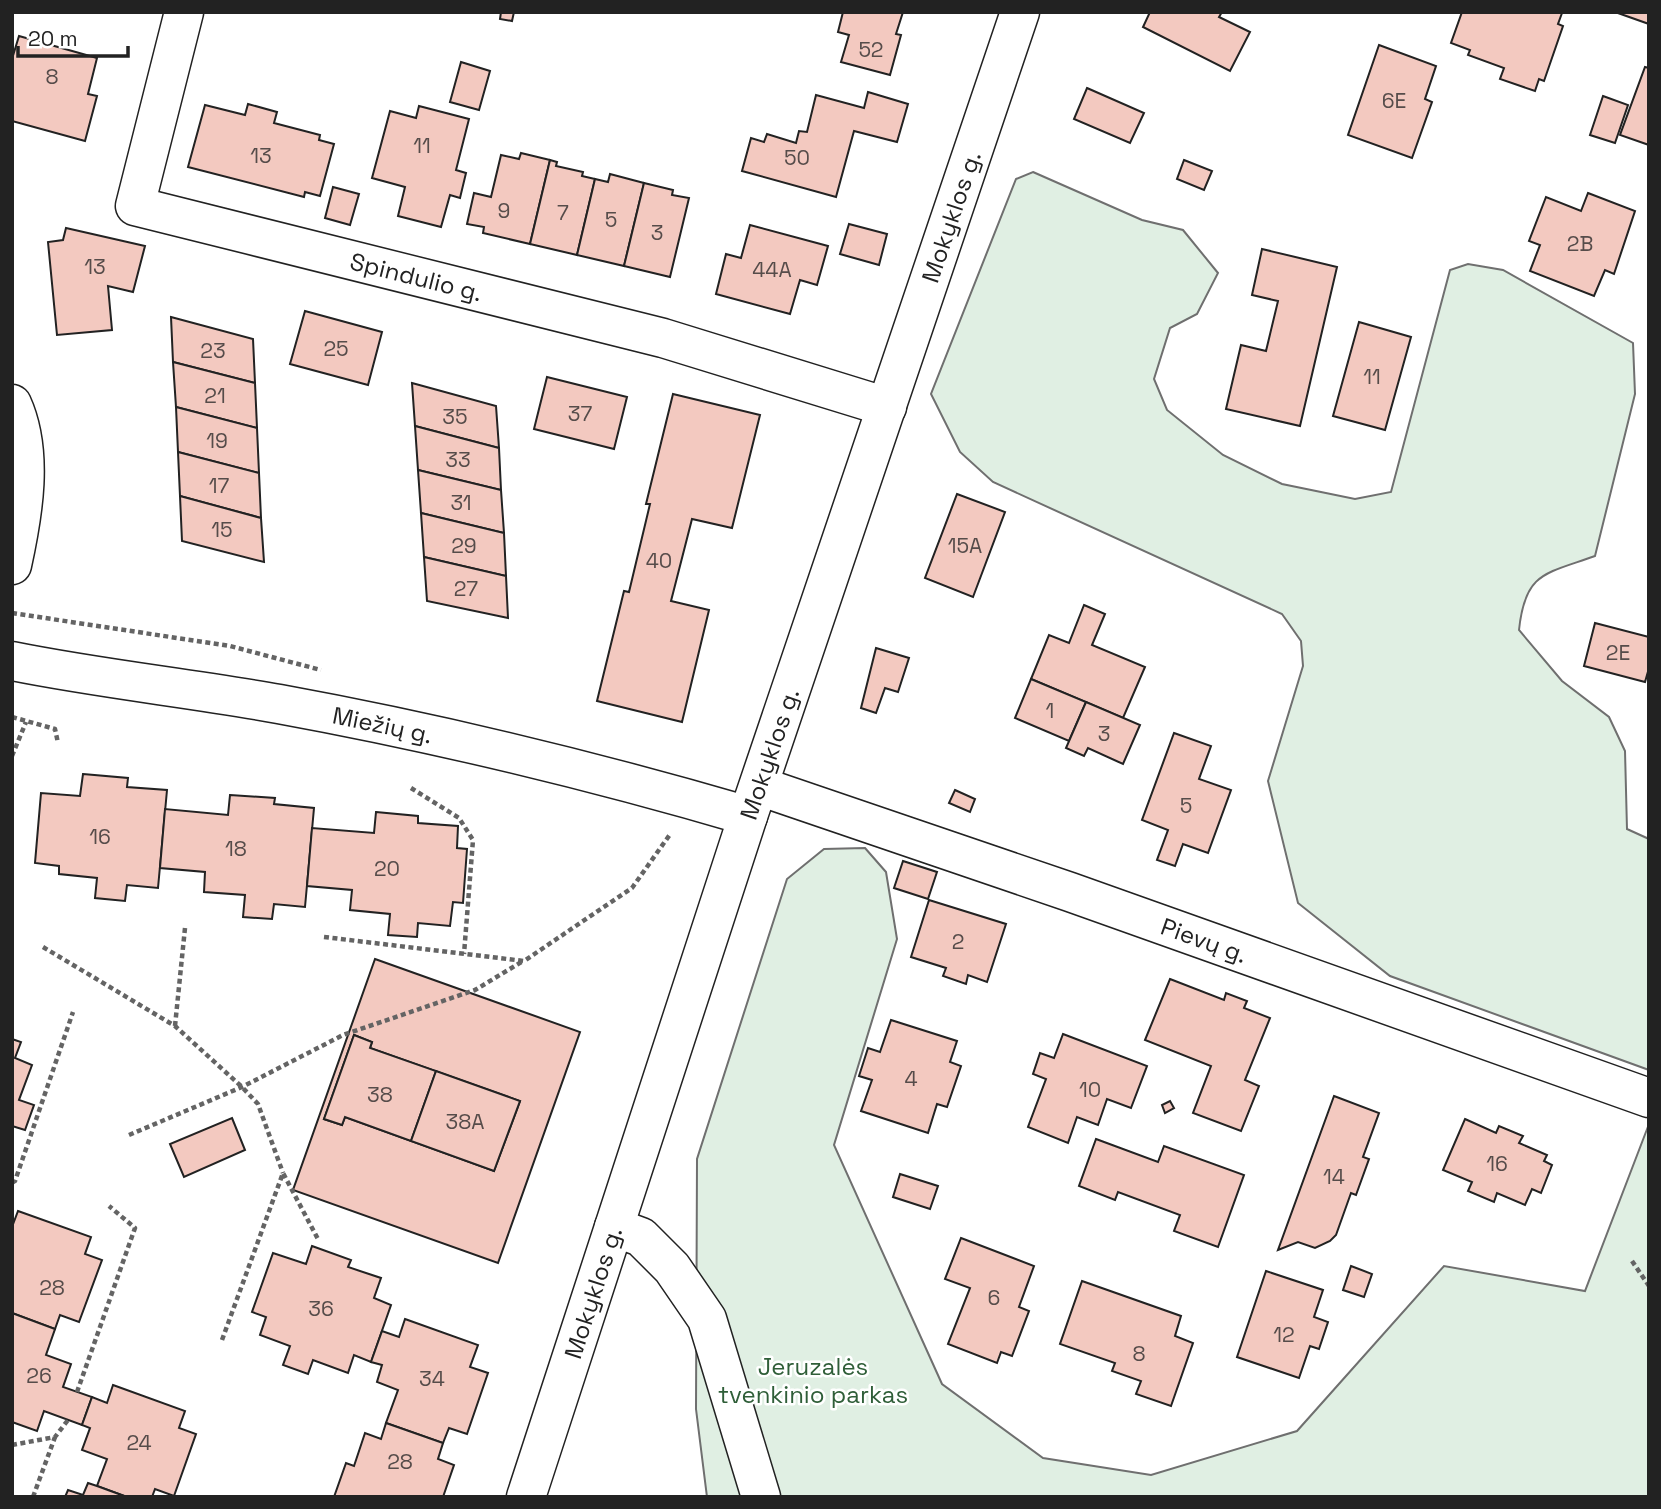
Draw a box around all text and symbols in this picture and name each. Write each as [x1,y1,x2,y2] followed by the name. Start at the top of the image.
[18,14,128,58] scale bar
[28,25,78,52] text: 20 m
[858,36,884,63] house number: 52
[45,63,59,90] house number: 8
[1382,87,1406,114] house number: 6E
[413,132,431,159] house number: 11
[250,142,272,169] house number: 13
[784,144,810,171] house number: 50
[914,147,987,287] street label: Mokyklos g.
[498,197,510,224] house number: 9
[557,199,569,226] house number: 7
[605,206,617,233] house number: 5
[651,219,663,246] house number: 3
[1567,230,1593,257] house number: 2B
[347,245,486,308] street label: Spindulio g.
[84,253,106,280] house number: 13
[752,256,792,283] house number: 44A
[323,335,349,362] house number: 25
[200,337,226,364] house number: 23
[1363,363,1381,390] house number: 11
[204,382,226,409] house number: 21
[568,400,592,427] house number: 37
[442,403,468,430] house number: 35
[206,427,228,454] house number: 19
[445,446,471,473] house number: 33
[209,472,229,499] house number: 17
[450,489,472,516] house number: 31
[211,516,233,543] house number: 15
[451,532,477,559] house number: 29
[948,532,982,559] house number: 15A
[646,547,672,574] house number: 40
[454,575,478,602] house number: 27
[1606,639,1630,666] house number: 2E
[732,684,806,824] street label: Mokyklos g.
[1046,697,1054,724] house number: 1
[330,699,435,750] street label: Miežių g.
[1098,720,1110,747] house number: 3
[1180,792,1192,819] house number: 5
[89,823,111,850] house number: 16
[225,835,247,862] house number: 18
[374,855,400,882] house number: 20
[1157,910,1251,969] street label: Pievų g.
[952,928,964,955] house number: 2
[904,1065,918,1092] house number: 4
[1079,1076,1101,1103] house number: 10
[367,1081,393,1108] house number: 38
[446,1108,485,1135] house number: 38A
[1486,1150,1508,1177] house number: 16
[1323,1163,1345,1190] house number: 14
[557,1223,629,1363] street label: Mokyklos g.
[39,1274,65,1301] house number: 28
[988,1284,1000,1311] house number: 6
[308,1295,334,1322] house number: 36
[1273,1321,1295,1348] house number: 12
[1132,1340,1146,1367] house number: 8
[718,1351,908,1410] park label: Jeruzalės tvenkinio parkas
[26,1362,52,1389] house number: 26
[419,1365,445,1392] house number: 34
[126,1429,152,1456] house number: 24
[387,1448,413,1475] house number: 28

